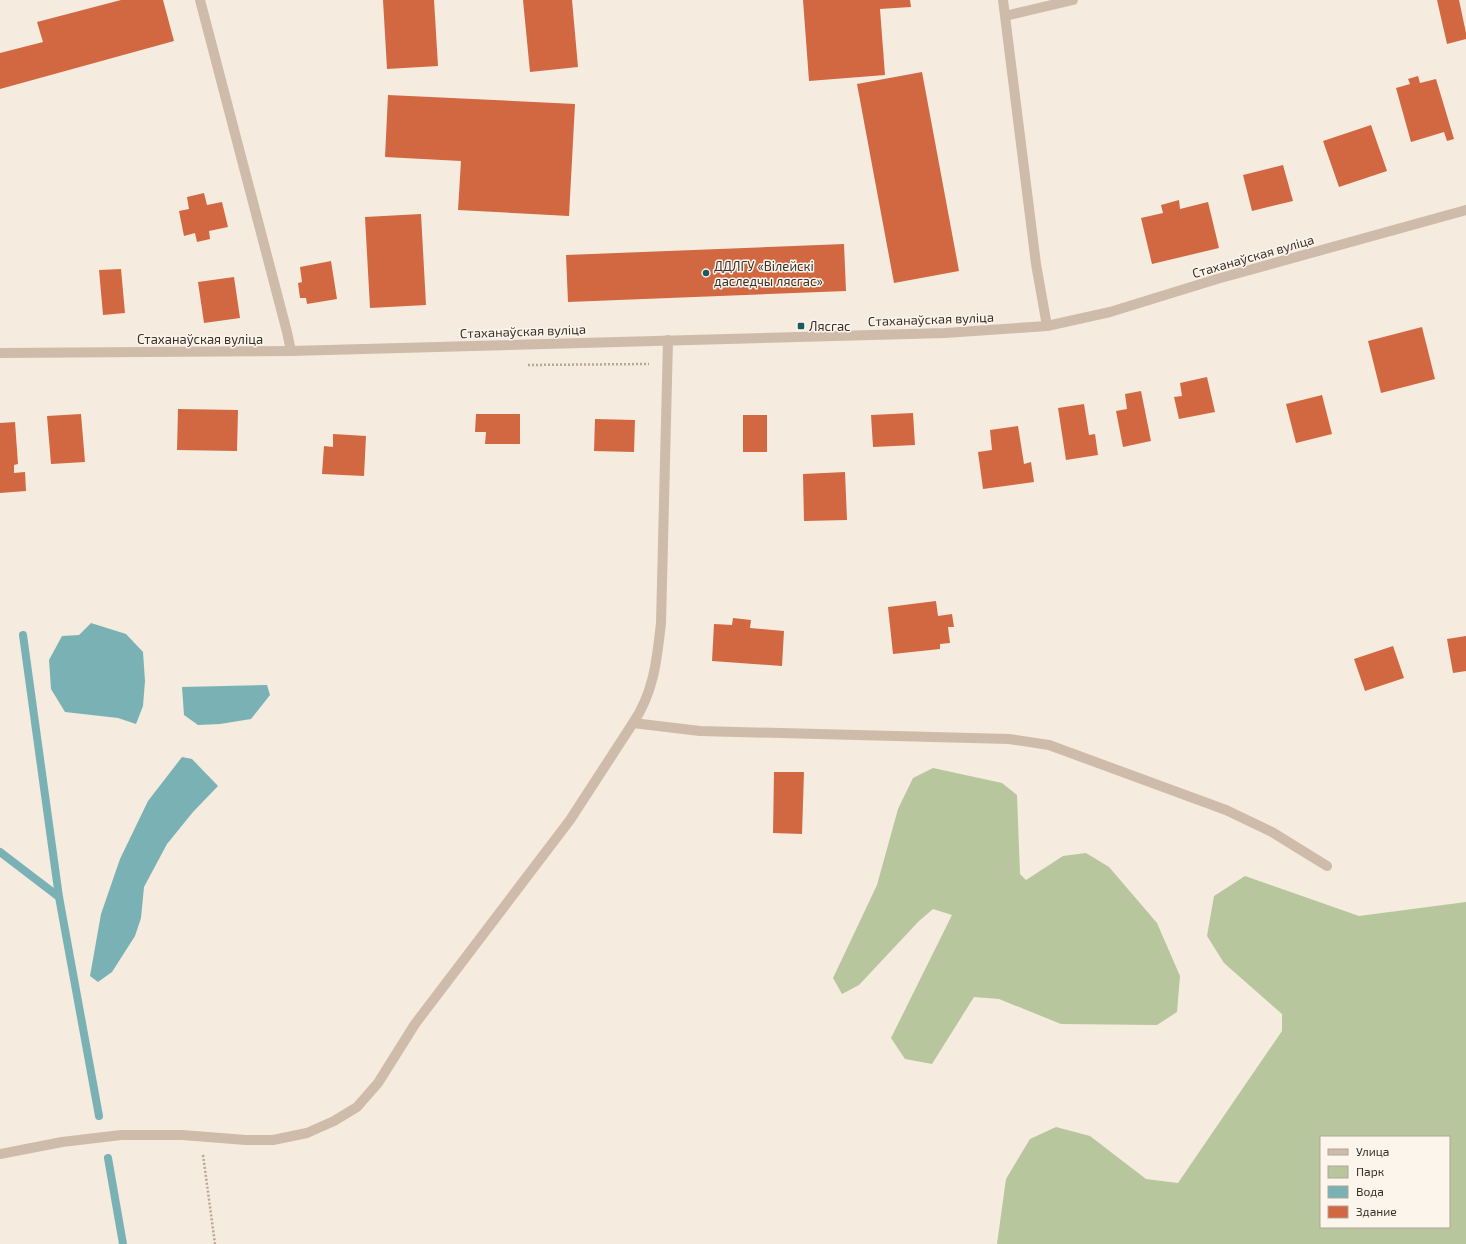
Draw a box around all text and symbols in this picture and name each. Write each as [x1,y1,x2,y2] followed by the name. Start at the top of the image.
[1190,231,1316,281] street label: Стаханаўская вуліца
[714,258,823,289] place label: ДДЛГУ «Вілейскі даследчы лясгас»
[701,268,711,278] marker: ДДЛГУ «Вілейскі даследчы лясгас»
[868,309,994,329] street label: Стаханаўская вуліца
[809,318,851,334] place label: Лясгас
[460,321,586,341] street label: Стаханаўская вуліца
[796,321,806,331] marker: Лясгас
[137,331,263,347] street label: Стаханаўская вуліца
[1320,1136,1450,1228] legend
[1356,1144,1389,1158] text: Улица
[1356,1164,1385,1178] text: Парк
[1356,1184,1384,1198] text: Вода
[1356,1204,1397,1218] text: Здание

